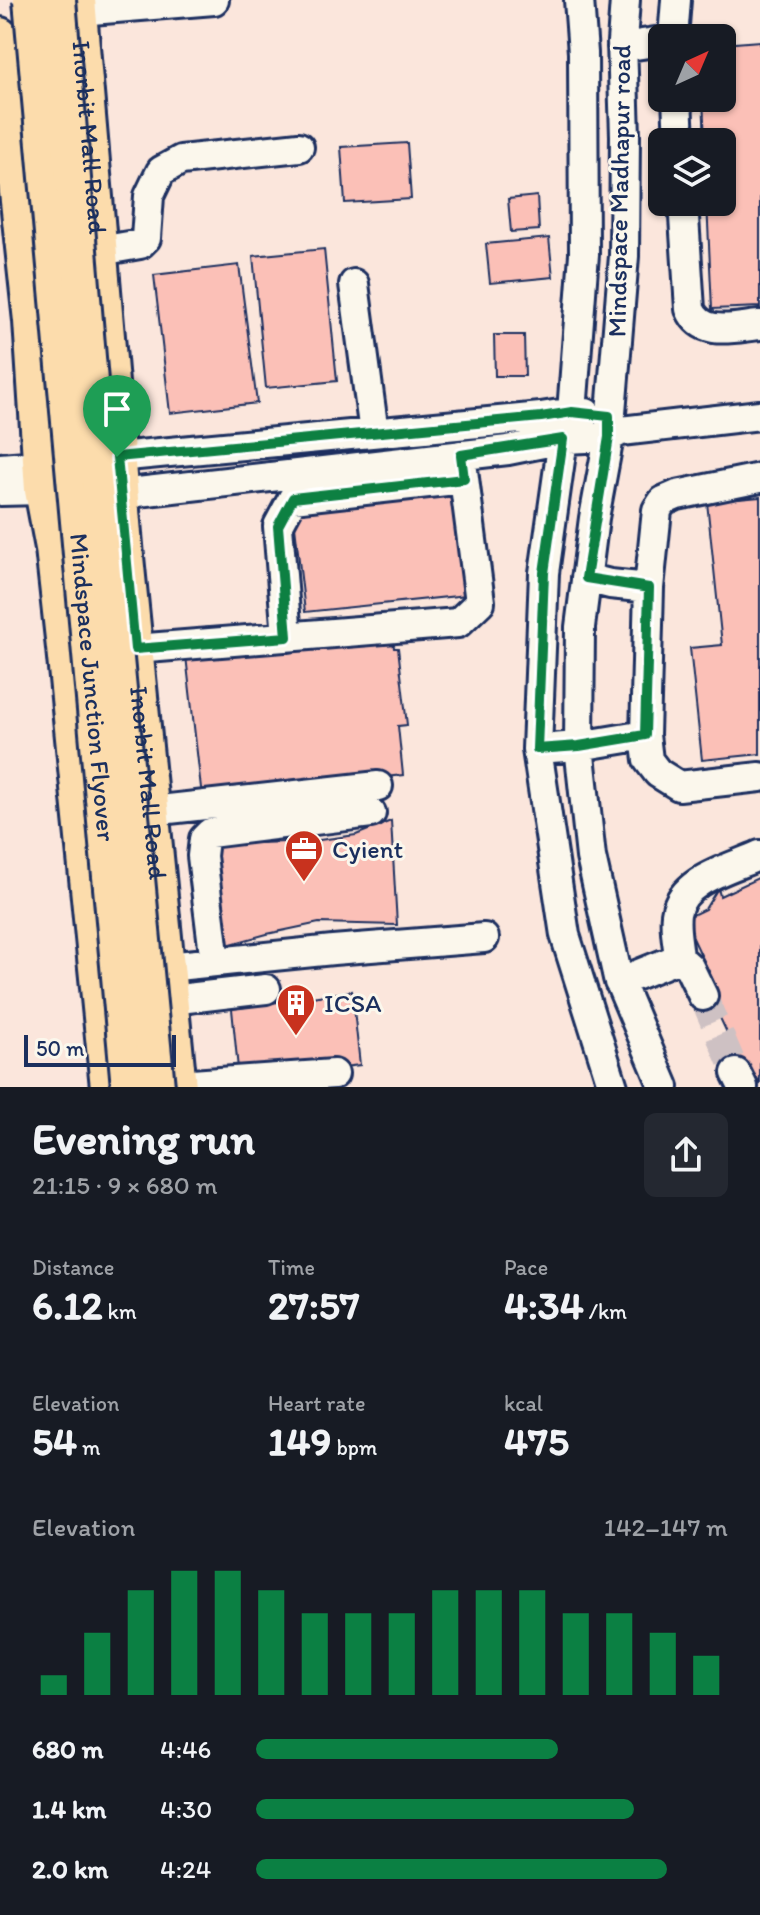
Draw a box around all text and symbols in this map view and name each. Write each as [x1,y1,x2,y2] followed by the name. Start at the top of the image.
[648,24,736,112] north arrow
[648,24,736,216] map controls
[66,39,114,236] street label: Inorbit Mall Road
[600,44,638,338] street label: Mindspace Madhapur road
[648,128,736,216] button: layers
[83,375,151,457] pin
[95,387,139,431] icon: arrive
[63,532,123,843] street label: Mindspace Junction Flyover
[123,684,174,882] street label: Inorbit Mall Road
[283,828,325,883] office icon: Cyient
[332,833,403,865] place label: Cyient
[275,982,317,1037] building icon: ICSA
[324,987,382,1019] place label: ICSA
[24,1031,176,1067] scale bar
[36,1035,85,1062] text: 50 m
[32,1112,255,1165] text: Evening run
[644,1113,728,1197] button: share
[32,1169,218,1201] text: 21:15 · 9 × 680 m
[32,1254,114,1281] text: Distance
[268,1254,315,1281] text: Time
[504,1254,548,1281] text: Pace
[32,1281,103,1329] text: 6.12
[268,1281,360,1329] text: 27:57
[504,1281,584,1329] text: 4:34
[103,1298,137,1325] text: km
[584,1298,627,1325] text: /km
[32,1390,119,1417] text: Elevation
[268,1390,365,1417] text: Heart rate
[504,1390,543,1417] text: kcal
[32,1417,77,1465] text: 54
[268,1417,332,1465] text: 149
[504,1417,569,1465] text: 475
[77,1434,101,1461] text: m
[332,1434,377,1461] text: bpm
[32,1511,135,1543] text: Elevation
[604,1511,728,1543] text: 142–147 m
[32,1733,104,1765] text: 680 m
[160,1733,211,1765] text: 4:46
[32,1793,106,1825] text: 1.4 km
[160,1793,212,1825] text: 4:30
[32,1853,108,1885] text: 2.0 km
[160,1853,211,1885] text: 4:24

